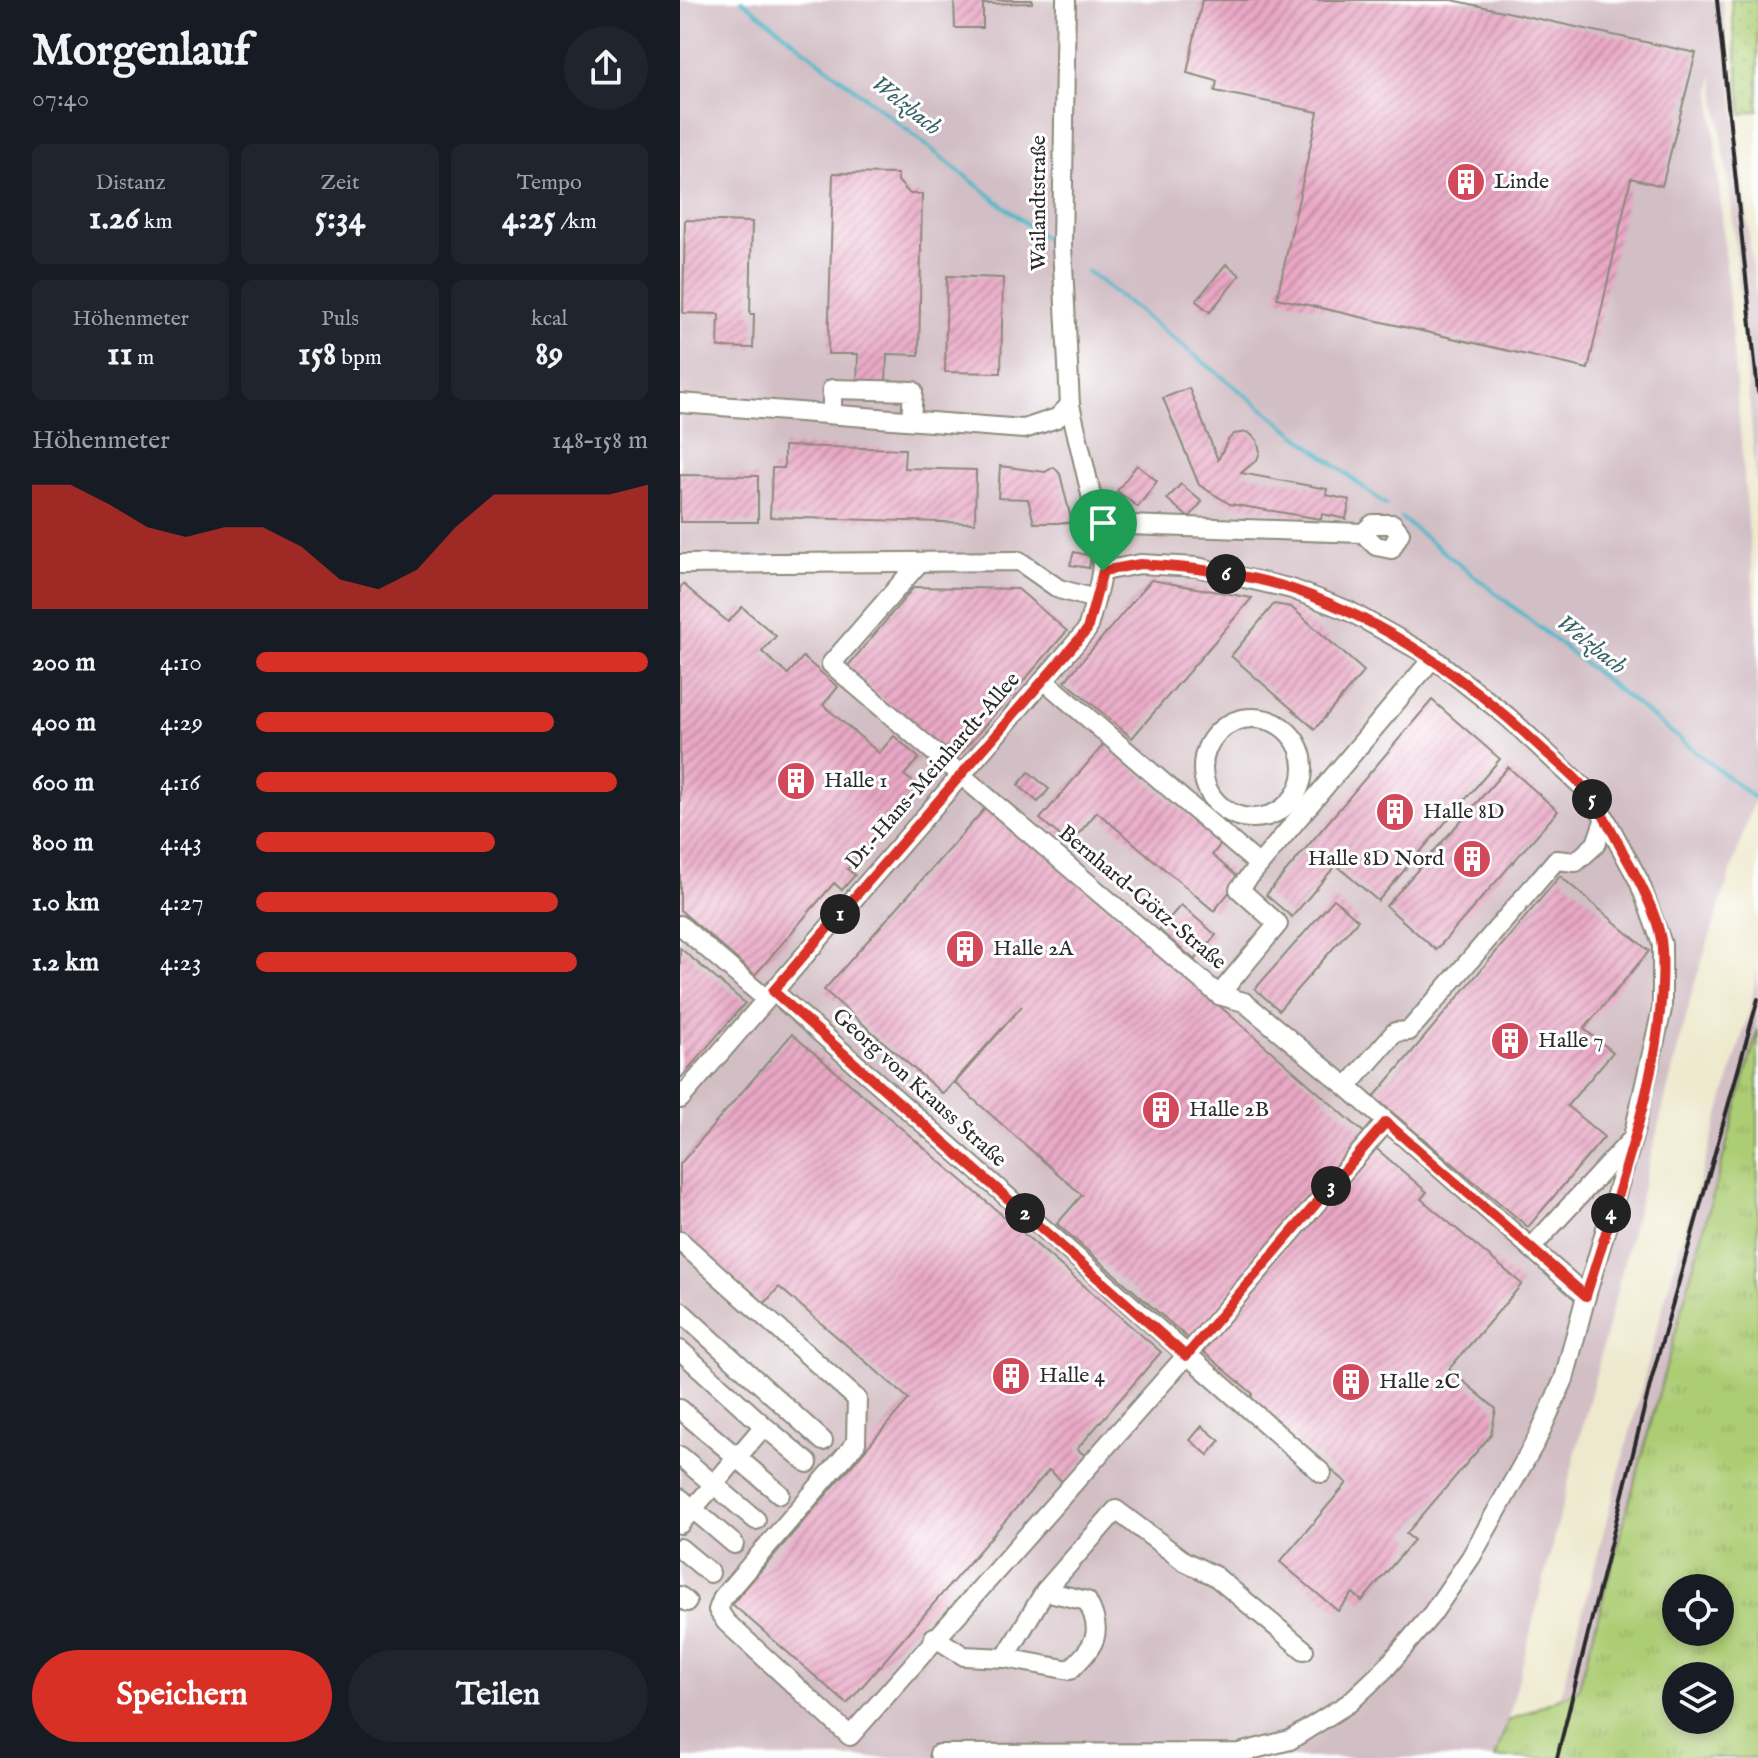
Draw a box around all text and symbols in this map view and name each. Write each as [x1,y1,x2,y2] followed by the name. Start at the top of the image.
[32,24,250,80] text: Morgenlauf
[564,26,648,110] button: share
[865,69,947,143] water label: Welzbach
[32,82,89,115] text: 07:40
[1025,135,1053,271] street label: Wailandtstraße
[1445,161,1487,203] building icon: Linde
[1494,168,1549,196] place label: Linde
[96,169,166,197] text: Distanz
[321,169,359,197] text: Zeit
[517,169,582,197] text: Tempo
[89,197,139,240] text: 1.26
[315,197,365,240] text: 5:34
[502,197,556,240] text: 4:25
[139,208,173,236] text: km
[556,208,597,236] text: /km
[72,305,189,333] text: Höhenmeter
[321,305,359,333] text: Puls
[531,305,568,333] text: kcal
[107,333,132,376] text: 11
[298,333,336,376] text: 158
[535,333,563,376] text: 89
[132,344,154,372] text: m
[336,344,382,372] text: bpm
[32,424,170,457] text: Höhenmeter
[552,424,648,457] text: 148–158 m
[1069,489,1137,571] pin
[1081,501,1125,545] icon: arrive
[1206,554,1246,594] pin: 6
[1221,560,1231,588] text: 6
[1550,608,1632,682] water label: Welzbach
[32,646,96,679] text: 200 m
[160,646,202,679] text: 4:10
[840,667,1026,875] street label: Dr.-Hans-Meinhardt-Allee
[32,706,96,739] text: 400 m
[160,706,203,739] text: 4:29
[775,760,817,802] building icon: Halle 1
[32,766,94,799] text: 600 m
[160,766,200,799] text: 4:16
[824,767,887,795] place label: Halle 1
[1572,779,1612,819] pin: 5
[1588,785,1596,813] text: 5
[1374,791,1416,833] building icon: Halle 8D
[1423,798,1505,826] place label: Halle 8D
[1052,820,1232,976] street label: Bernhard-Götz-Straße
[32,826,94,859] text: 800 m
[160,826,202,859] text: 4:43
[1451,838,1493,880] building icon: Halle 8D Nord
[1308,845,1444,873] place label: Halle 8D Nord
[32,886,100,919] text: 1.0 km
[160,886,204,919] text: 4:27
[820,894,860,934] pin: 1
[836,900,844,928] text: 1
[944,928,986,970] building icon: Halle 2A
[993,935,1075,963] place label: Halle 2A
[32,946,99,979] text: 1.2 km
[160,946,202,979] text: 4:23
[826,1002,1012,1174] street label: Georg von Krauss Straße
[1489,1020,1531,1062] building icon: Halle 7
[1538,1027,1604,1055] place label: Halle 7
[1140,1089,1182,1131] building icon: Halle 2B
[1189,1096,1269,1124] place label: Halle 2B
[1311,1166,1351,1206] pin: 3
[1327,1172,1335,1200] text: 3
[1005,1193,1045,1233] pin: 2
[1591,1193,1631,1233] pin: 4
[1020,1199,1030,1227] text: 2
[1606,1199,1616,1227] text: 4
[990,1355,1032,1397] building icon: Halle 4
[1330,1361,1372,1403] building icon: Halle 2C
[1039,1362,1105,1390] place label: Halle 4
[1379,1368,1460,1396] place label: Halle 2C
[1662,1574,1734,1734] map controls
[1662,1574,1734,1646] button: locate
[32,1650,332,1742] button: Speichern
[348,1650,648,1742] button: Teilen
[1662,1662,1734,1734] button: layers

